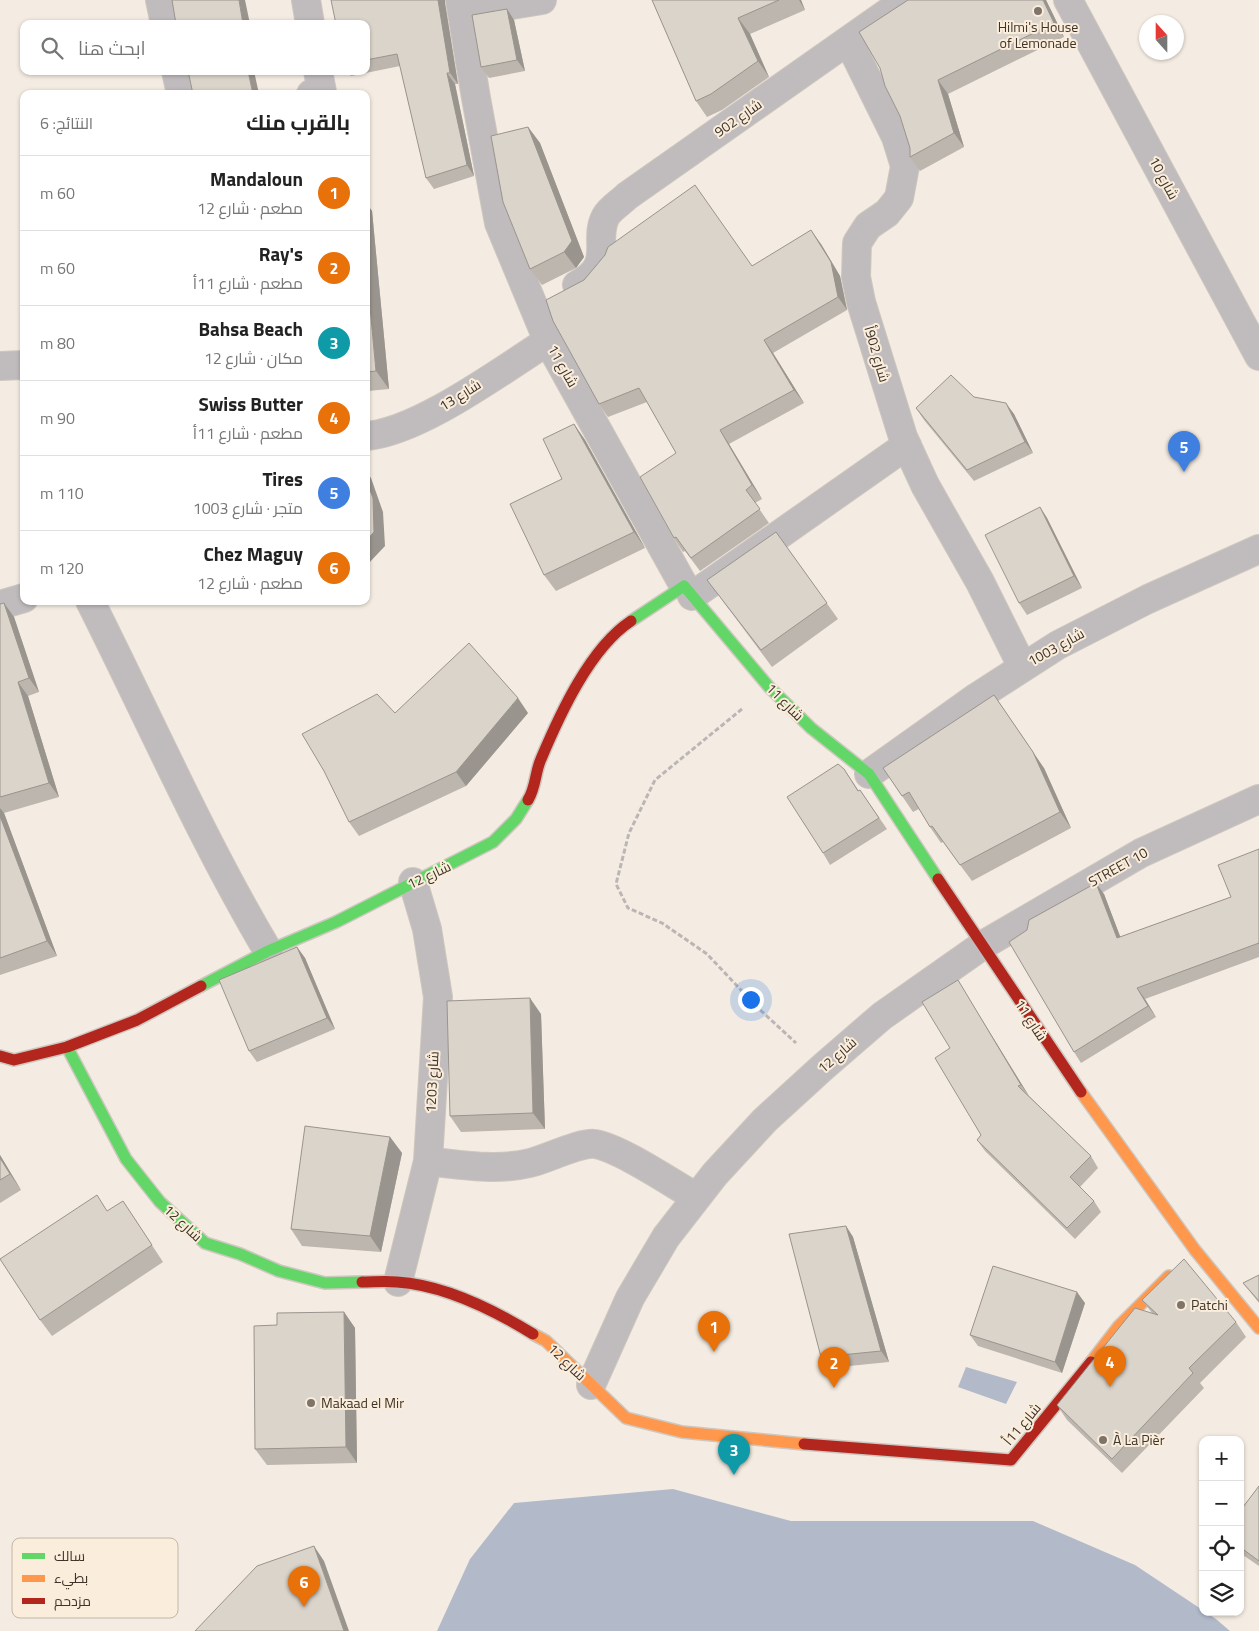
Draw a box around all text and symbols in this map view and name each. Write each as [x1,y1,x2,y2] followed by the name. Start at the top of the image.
[1032,5,1044,17] marker: Hilmi's House of Lemonade
[1139,15,1184,60] north arrow
[998,16,1078,53] place label: Hilmi's House of Lemonade
[20,20,370,75] search box
[78,33,146,62] text: ابحث هنا
[38,34,66,62] icon: search
[710,94,766,142] street label: شارع 902
[246,106,350,138] text: بالقرب منك
[40,111,93,135] text: النتائج: 6
[1144,153,1184,203] street label: شارع 10
[210,164,303,193] text: Mandaloun
[40,181,75,205] text: 60 m
[330,181,338,205] text: 1
[197,196,303,220] text: مطعم · شارع 12
[259,239,303,268] text: Ray's
[40,256,75,280] text: 60 m
[330,256,338,280] text: 2
[193,271,303,295] text: مطعم · شارع 11أ
[198,314,303,343] text: Bahsa Beach
[859,323,896,384] street label: شارع 902أ
[40,331,75,355] text: 80 m
[330,331,338,355] text: 3
[543,341,584,391] street label: شارع 11
[204,346,303,370] text: مكان · شارع 12
[435,374,485,416] street label: شارع 13
[198,389,303,418] text: Swiss Butter
[40,406,75,430] text: 90 m
[330,406,338,430] text: 4
[193,421,303,445] text: مطعم · شارع 11أ
[1168,431,1200,472] pin: 5
[262,464,303,493] text: Tires
[40,481,84,505] text: 110 m
[330,481,338,505] text: 5
[193,496,303,520] text: متجر · شارع 1003
[204,539,303,568] text: Chez Maguy
[40,556,84,580] text: 120 m
[330,556,338,580] text: 6
[197,571,303,595] text: مطعم · شارع 12
[1024,622,1088,671] street label: شارع 1003
[762,678,809,725] street label: شارع 11
[1084,842,1151,892] street label: STREET 10
[404,855,454,894] street label: شارع 12
[738,987,764,1013] your location
[1010,995,1053,1045] street label: شارع 11
[812,1032,861,1078] street label: شارع 12
[419,1051,444,1113] street label: شارع 1203
[159,1199,207,1246] street label: شارع 12
[1191,1294,1228,1315] place label: Patchi
[1175,1299,1187,1311] marker: Patchi
[698,1311,730,1352] pin: 1
[544,1338,591,1385] street label: شارع 12
[1094,1346,1126,1387] pin: 4
[818,1347,850,1388] pin: 2
[321,1392,404,1413] place label: Makaad el Mir
[305,1397,317,1409] marker: Makaad el Mir
[998,1398,1046,1449] street label: شارع 11أ
[1113,1429,1165,1450] place label: À La Pièr
[718,1434,750,1475] pin: 3
[1097,1434,1109,1446] marker: À La Pièr
[1199,1436,1244,1616] map controls
[1199,1436,1244,1481] button: +
[1199,1481,1244,1526] button: −
[1199,1526,1244,1571] button: locate
[12,1538,178,1618] legend
[54,1545,85,1566] text: سالك
[288,1566,320,1607] pin: 6
[54,1567,88,1590] text: بطيء
[1199,1571,1244,1616] button: layers
[54,1590,91,1611] text: مزدحم

